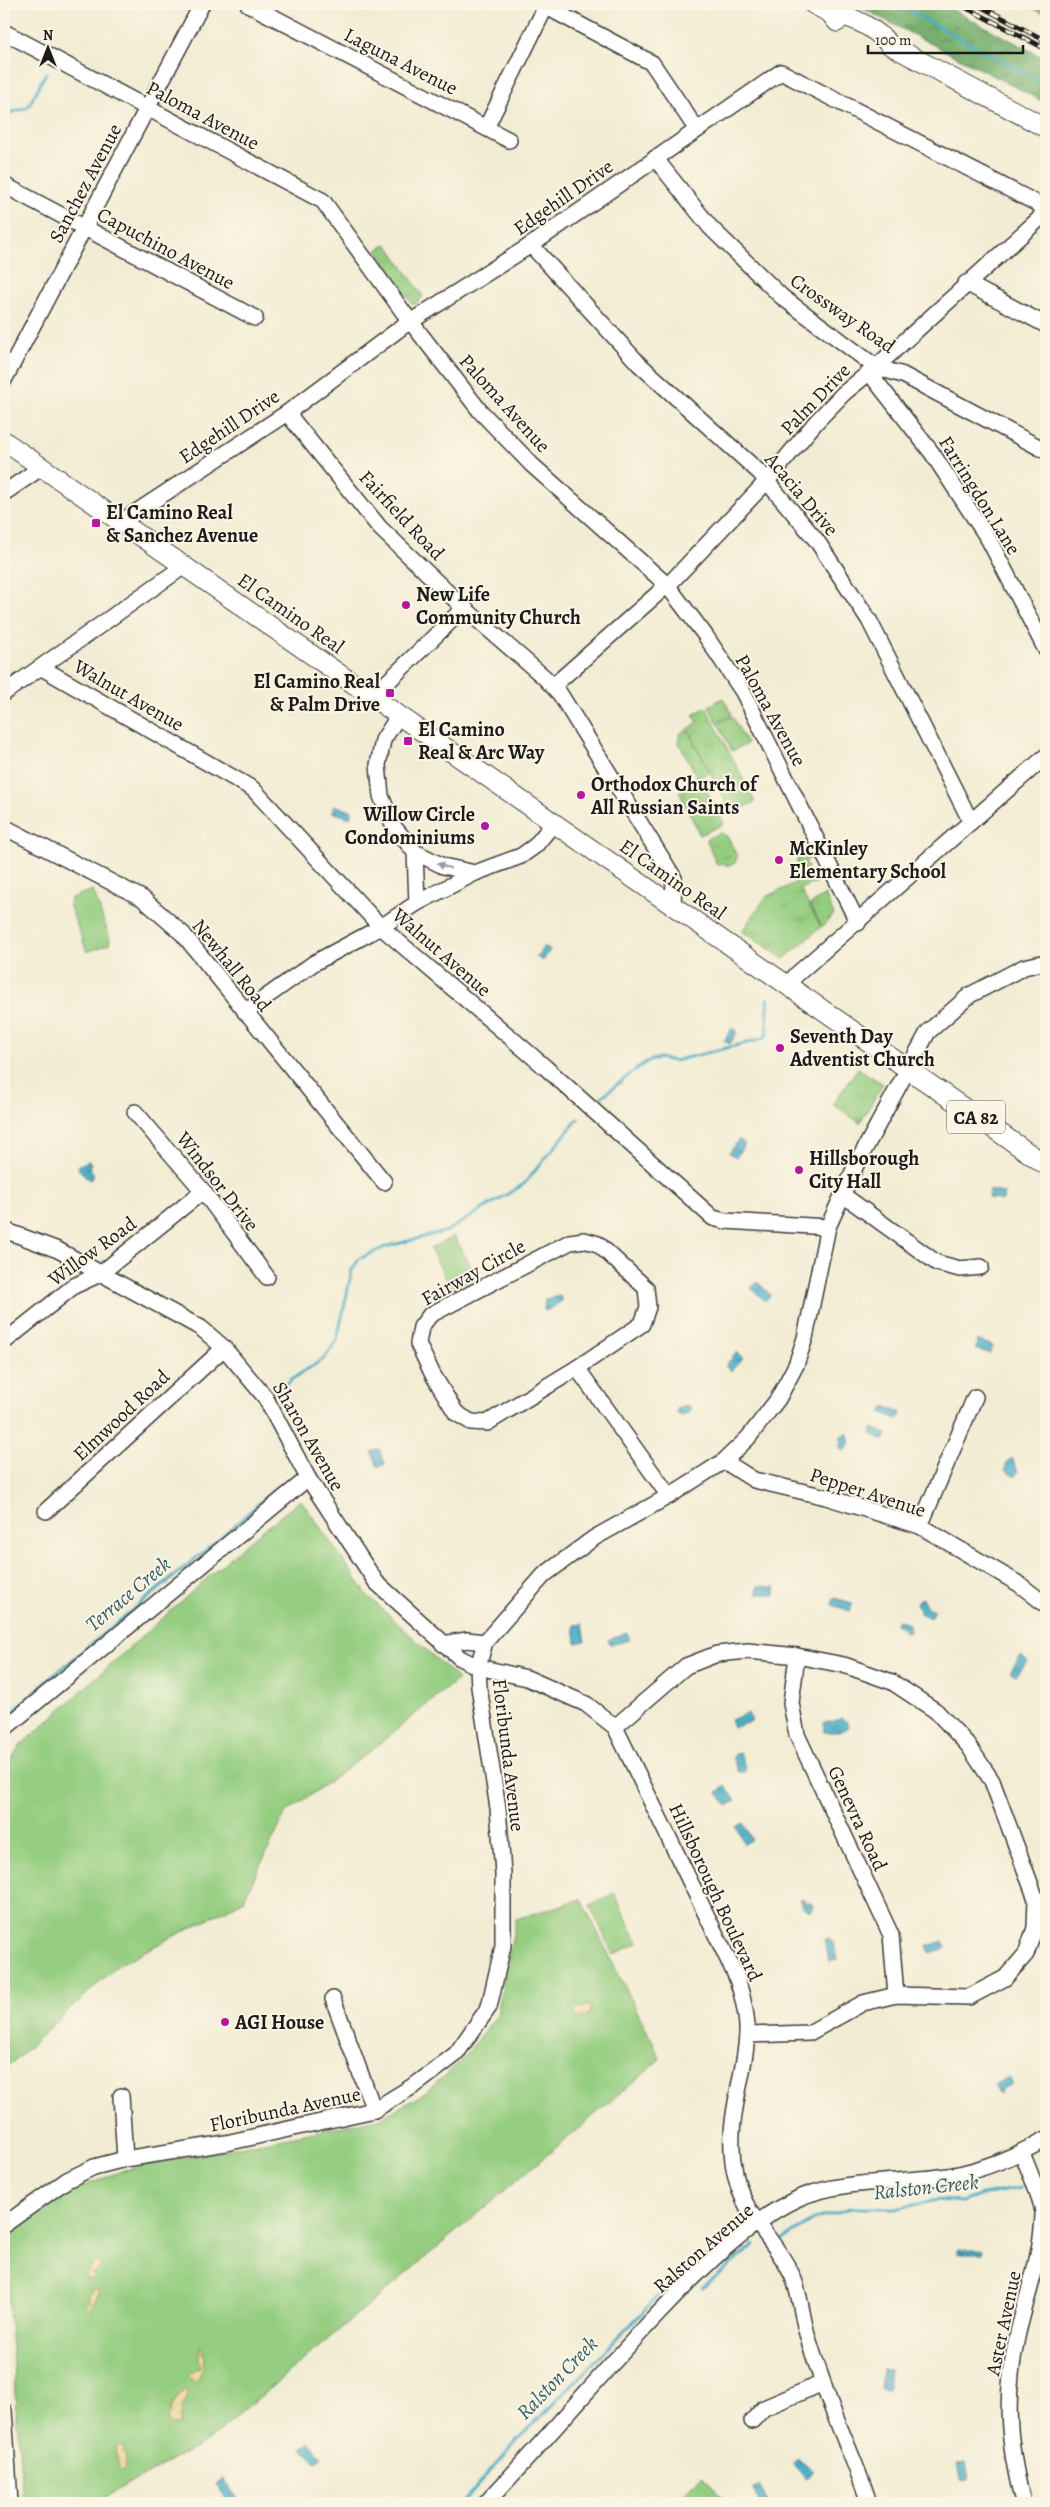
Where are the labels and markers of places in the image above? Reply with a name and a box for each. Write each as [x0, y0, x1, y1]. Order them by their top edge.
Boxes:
place label: El Camino Real & Sanchez Avenue [106, 499, 258, 549]
marker: El Camino Real & Sanchez Avenue [90, 517, 102, 529]
place label: New Life Community Church [416, 581, 581, 631]
marker: New Life Community Church [400, 599, 412, 611]
place label: El Camino Real & Palm Drive [253, 668, 381, 718]
marker: El Camino Real & Palm Drive [384, 687, 396, 699]
place label: El Camino Real & Arc Way [418, 716, 545, 766]
marker: El Camino Real & Arc Way [402, 735, 414, 747]
place label: Orthodox Church of All Russian Saints [590, 771, 760, 821]
marker: Orthodox Church of All Russian Saints [575, 789, 587, 801]
place label: Willow Circle Condominiums [345, 801, 475, 851]
marker: Willow Circle Condominiums [479, 820, 491, 832]
place label: McKinley Elementary School [789, 835, 947, 885]
marker: McKinley Elementary School [773, 854, 785, 866]
place label: Seventh Day Adventist Church [789, 1023, 935, 1073]
marker: Seventh Day Adventist Church [774, 1042, 786, 1054]
place label: Hillsborough City Hall [809, 1145, 919, 1195]
marker: Hillsborough City Hall [793, 1164, 805, 1176]
place label: AGI House [234, 2009, 324, 2036]
marker: AGI House [219, 2016, 231, 2028]

